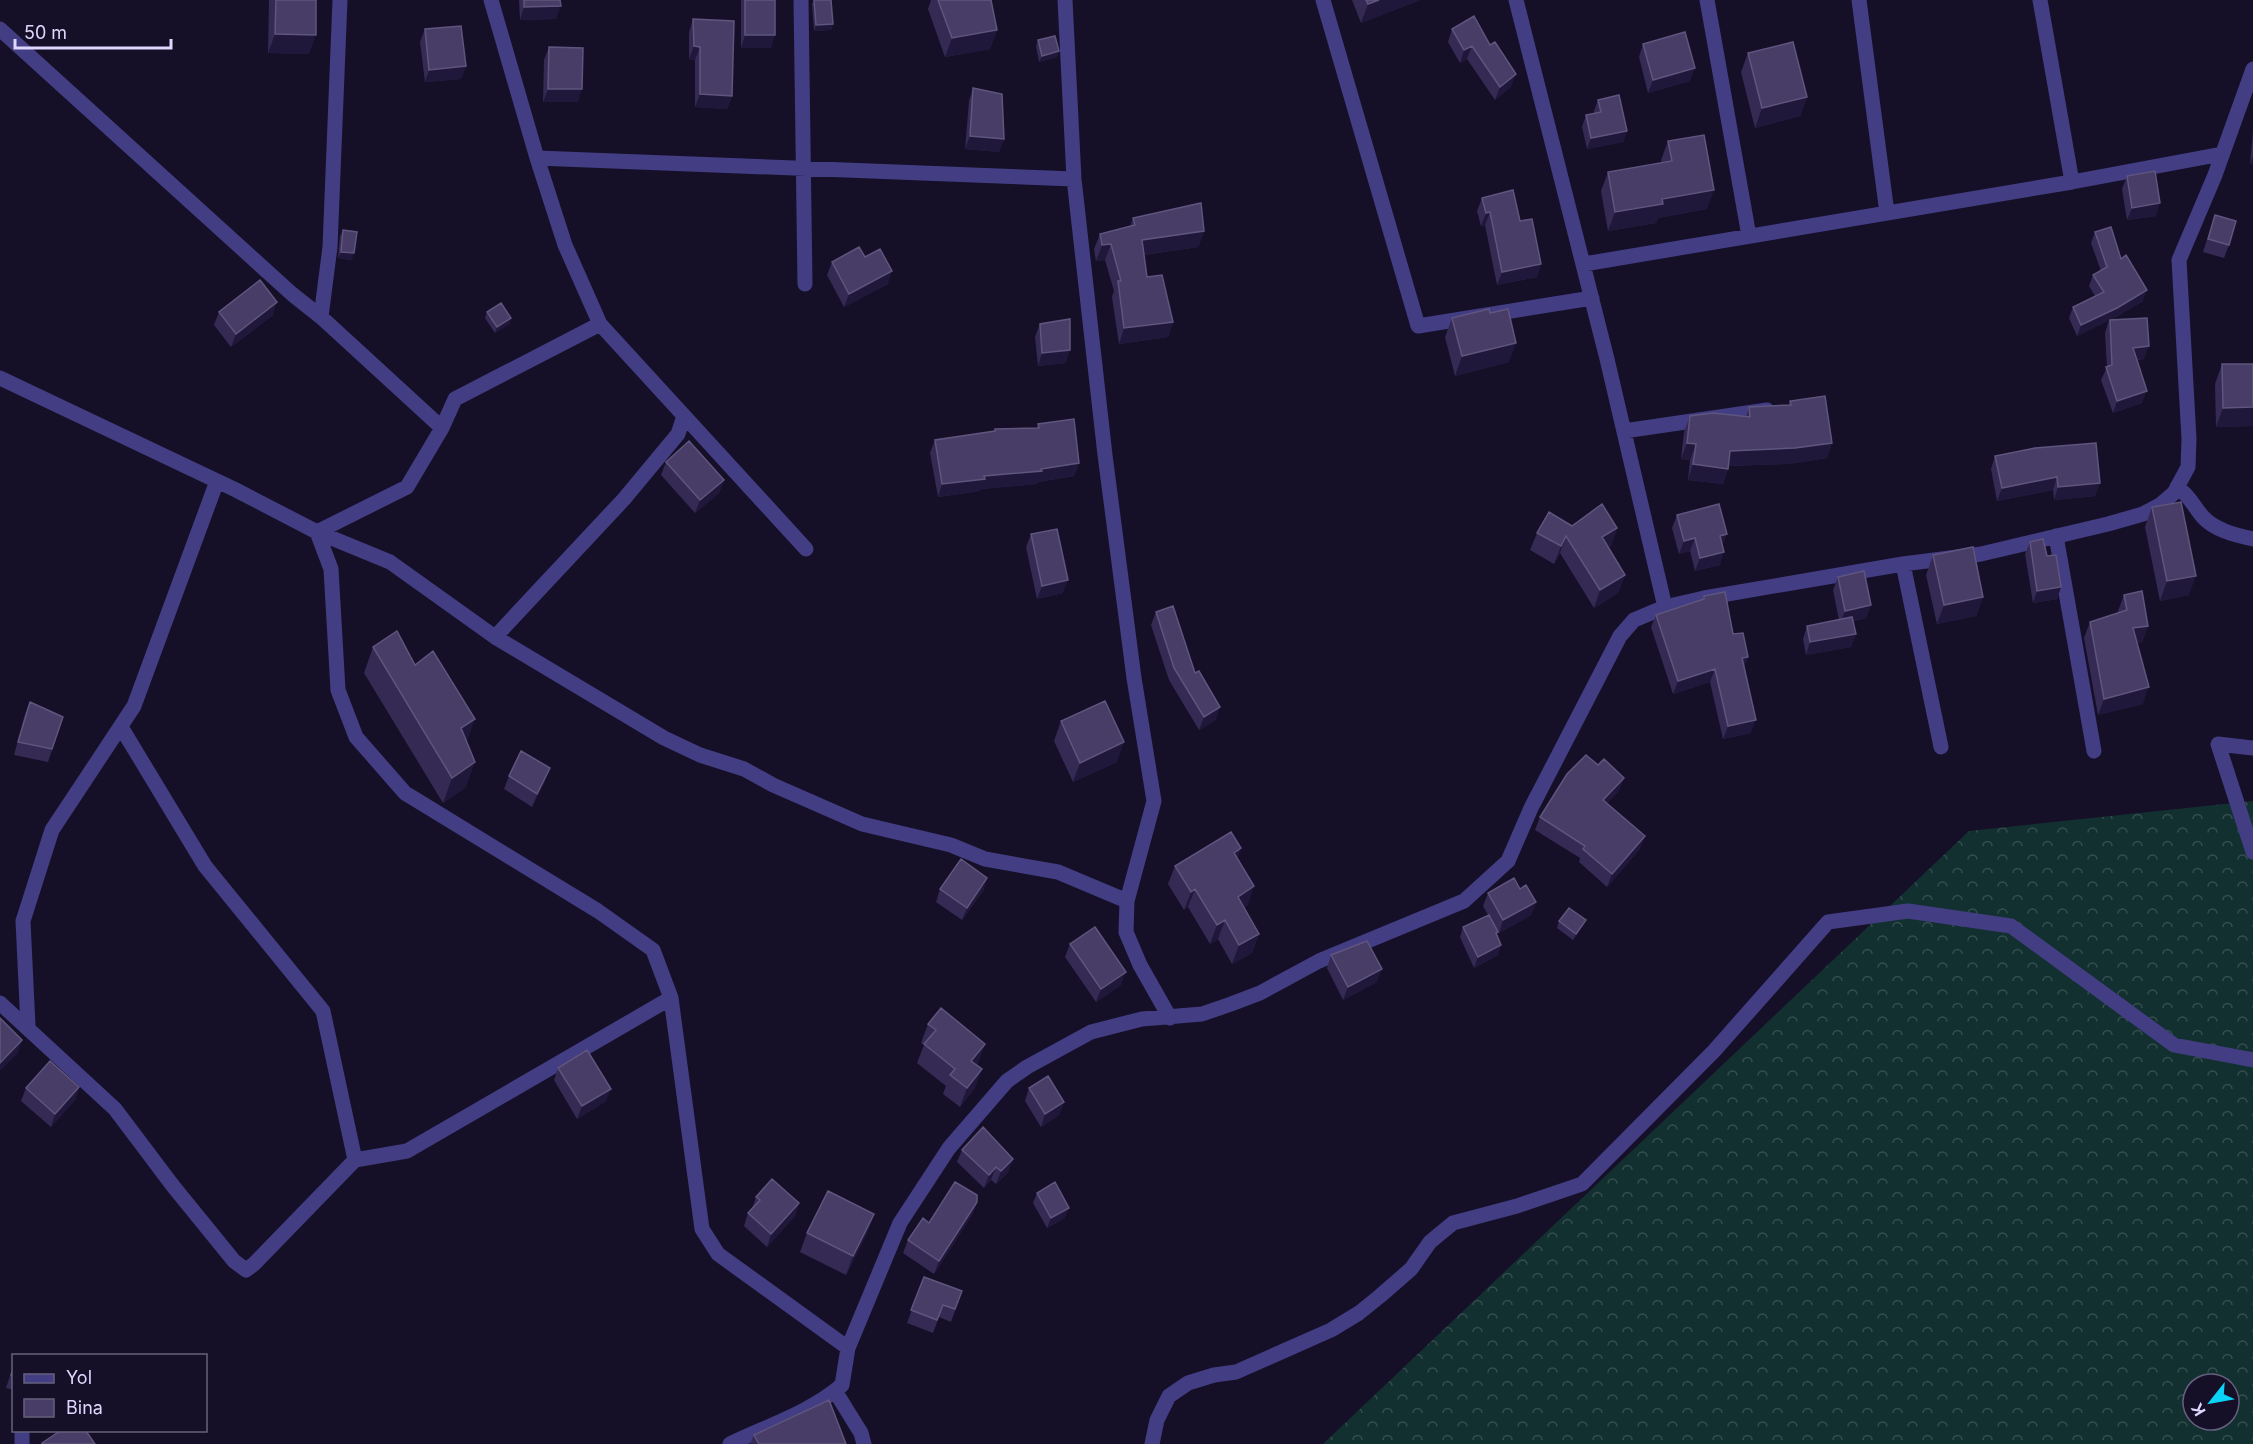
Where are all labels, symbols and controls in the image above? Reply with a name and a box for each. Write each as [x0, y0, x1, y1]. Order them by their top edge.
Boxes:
scale bar [15, 12, 171, 50]
text: 50 m [24, 22, 67, 43]
legend [12, 1354, 207, 1432]
text: Yol [66, 1367, 92, 1388]
north arrow [2181, 1372, 2241, 1432]
text: Bina [66, 1397, 103, 1418]
text: K [2186, 1399, 2210, 1420]

